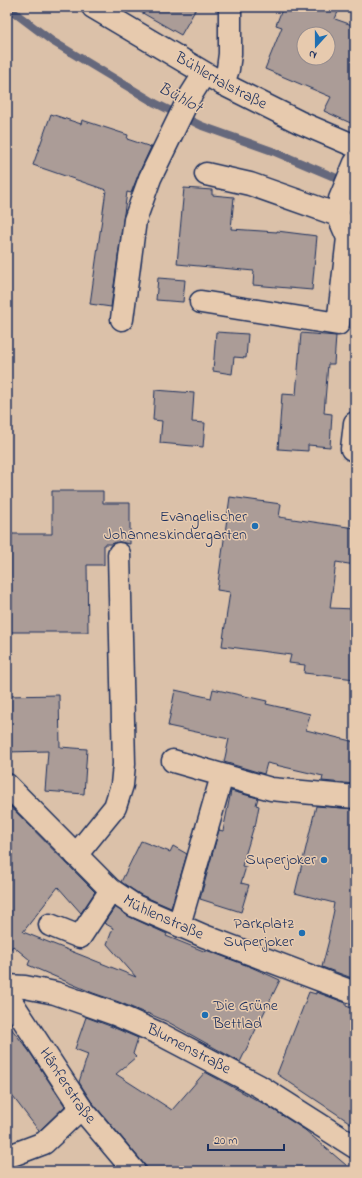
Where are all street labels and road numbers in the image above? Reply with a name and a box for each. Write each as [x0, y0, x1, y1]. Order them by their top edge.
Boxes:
street label: Bühlertalstraße [170, 46, 272, 116]
street label: Mühlenstraße [117, 889, 208, 947]
street label: Blumenstraße [142, 1017, 236, 1081]
street label: Hänferstraße [33, 1043, 102, 1130]

